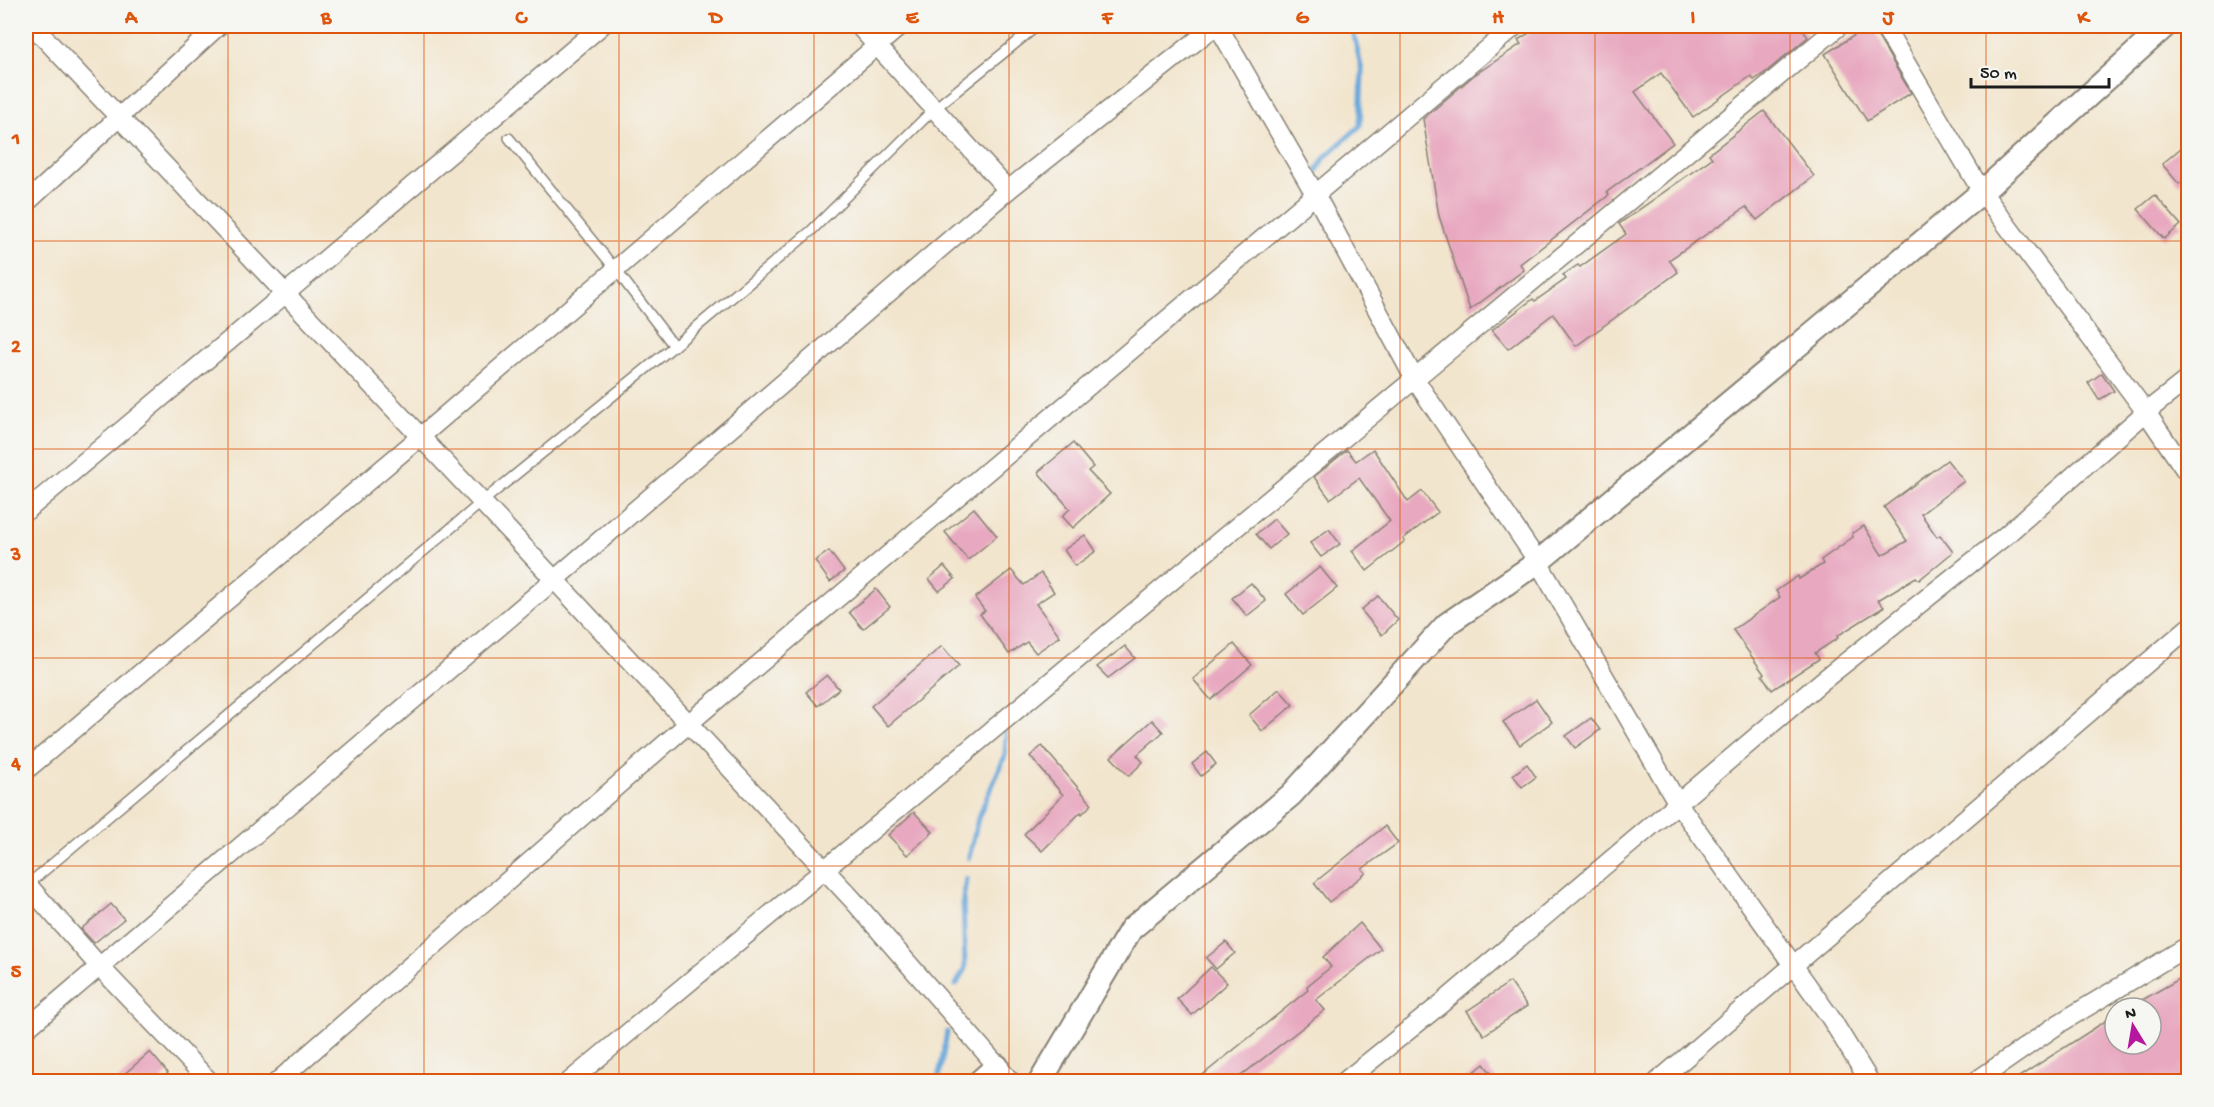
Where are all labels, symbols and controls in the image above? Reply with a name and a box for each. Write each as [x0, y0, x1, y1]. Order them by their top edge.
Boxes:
text: A [124, 8, 139, 31]
text: B [320, 8, 332, 31]
text: C [515, 8, 529, 31]
text: D [707, 8, 723, 31]
text: E [906, 8, 920, 31]
text: F [1101, 8, 1114, 31]
text: G [1296, 8, 1310, 31]
text: H [1492, 8, 1504, 31]
text: I [1691, 8, 1696, 31]
text: J [1882, 8, 1895, 31]
text: K [2076, 8, 2091, 31]
scale bar [1971, 51, 2109, 89]
text: 50 m [1980, 64, 2017, 85]
text: 1 [11, 129, 20, 152]
text: 2 [11, 337, 21, 360]
text: 3 [10, 545, 21, 568]
text: 4 [10, 754, 21, 777]
text: 5 [11, 962, 22, 985]
north arrow [2103, 996, 2163, 1056]
text: N [2124, 1004, 2138, 1025]

